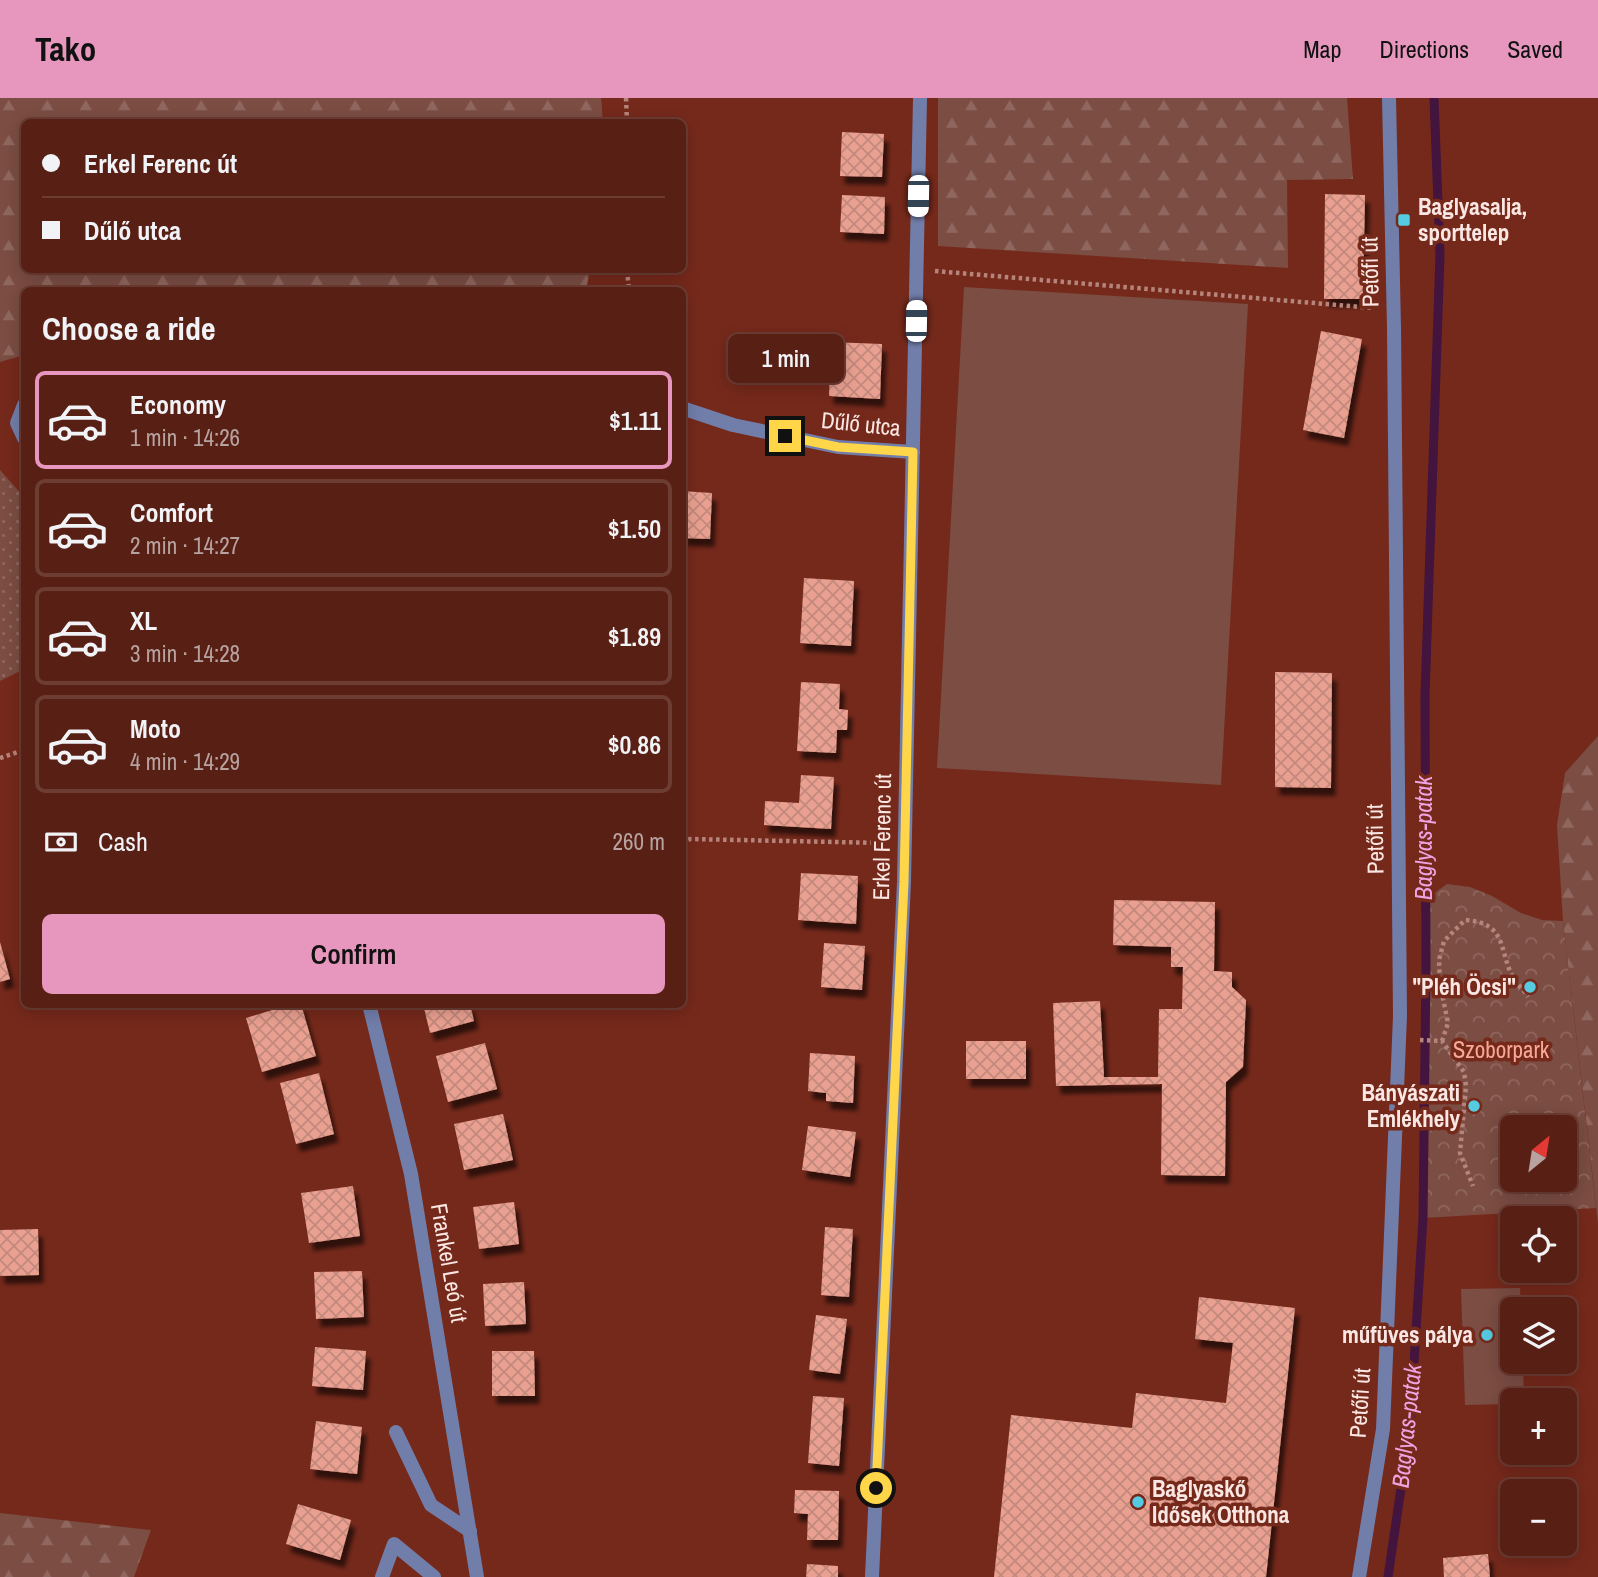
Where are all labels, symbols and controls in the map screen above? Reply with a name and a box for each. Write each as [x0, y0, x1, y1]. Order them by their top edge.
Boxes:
text: Tako [35, 27, 96, 71]
text: Map [1303, 33, 1341, 65]
text: Directions [1379, 33, 1469, 65]
text: Saved [1507, 33, 1563, 65]
text: Erkel Ferenc út [84, 146, 237, 181]
car [908, 175, 929, 217]
place label: Baglyasalja, sporttelep [1418, 191, 1527, 248]
marker: Baglyasalja, sporttelep [1396, 212, 1412, 228]
text: Dűlő utca [84, 213, 181, 248]
street label: Petőfi út [1353, 237, 1386, 307]
car [906, 300, 927, 342]
text: Choose a ride [42, 307, 216, 350]
callout: 1 min [727, 334, 843, 384]
text: 1 min [762, 343, 810, 374]
text: Economy [130, 387, 226, 422]
icon: car [46, 389, 109, 452]
text: $1.11 [609, 403, 661, 438]
street label: Dűlő utca [820, 404, 903, 443]
route end [769, 420, 801, 452]
text: 1 min · 14:26 [130, 422, 240, 453]
text: Comfort [130, 495, 213, 530]
icon: car [46, 497, 109, 560]
text: $1.50 [608, 511, 661, 546]
text: 2 min · 14:27 [130, 530, 240, 561]
text: XL [130, 603, 157, 638]
icon: car [46, 605, 109, 668]
text: $1.89 [608, 619, 661, 654]
text: 3 min · 14:28 [130, 638, 240, 669]
text: Moto [130, 711, 181, 746]
icon: car [46, 713, 109, 776]
text: $0.86 [608, 727, 661, 762]
text: 4 min · 14:29 [130, 746, 240, 777]
street label: Erkel Ferenc út [865, 773, 898, 901]
water label: Baglyas-patak [1407, 774, 1439, 900]
street label: Petőfi út [1358, 804, 1391, 874]
icon: cash [42, 823, 80, 861]
text: Cash [98, 824, 148, 859]
text: 260 m [613, 826, 665, 857]
button: Confirm [42, 914, 665, 994]
place label: "Pléh Öcsi" [1412, 971, 1516, 1002]
marker: "Pléh Öcsi" [1522, 979, 1538, 995]
park label: Szoborpark [1453, 1034, 1550, 1065]
place label: Bányászati Emlékhely [1361, 1077, 1461, 1134]
marker: Bányászati Emlékhely [1466, 1098, 1482, 1114]
north arrow [1500, 1115, 1577, 1192]
map controls [1500, 1115, 1577, 1556]
street label: Frankel Leó út [424, 1201, 475, 1325]
button: locate [1500, 1206, 1577, 1283]
button: layers [1500, 1297, 1577, 1374]
place label: műfüves pálya [1342, 1319, 1474, 1350]
marker: műfüves pálya [1479, 1327, 1495, 1343]
water label: Baglyas-patak [1384, 1361, 1429, 1490]
street label: Petőfi út [1342, 1367, 1377, 1439]
button: + [1500, 1388, 1577, 1465]
route start [860, 1472, 892, 1504]
place label: Baglyaskő Idősek Otthona [1152, 1473, 1290, 1530]
button: − [1500, 1479, 1577, 1556]
marker: Baglyaskő Idősek Otthona [1130, 1494, 1146, 1510]

